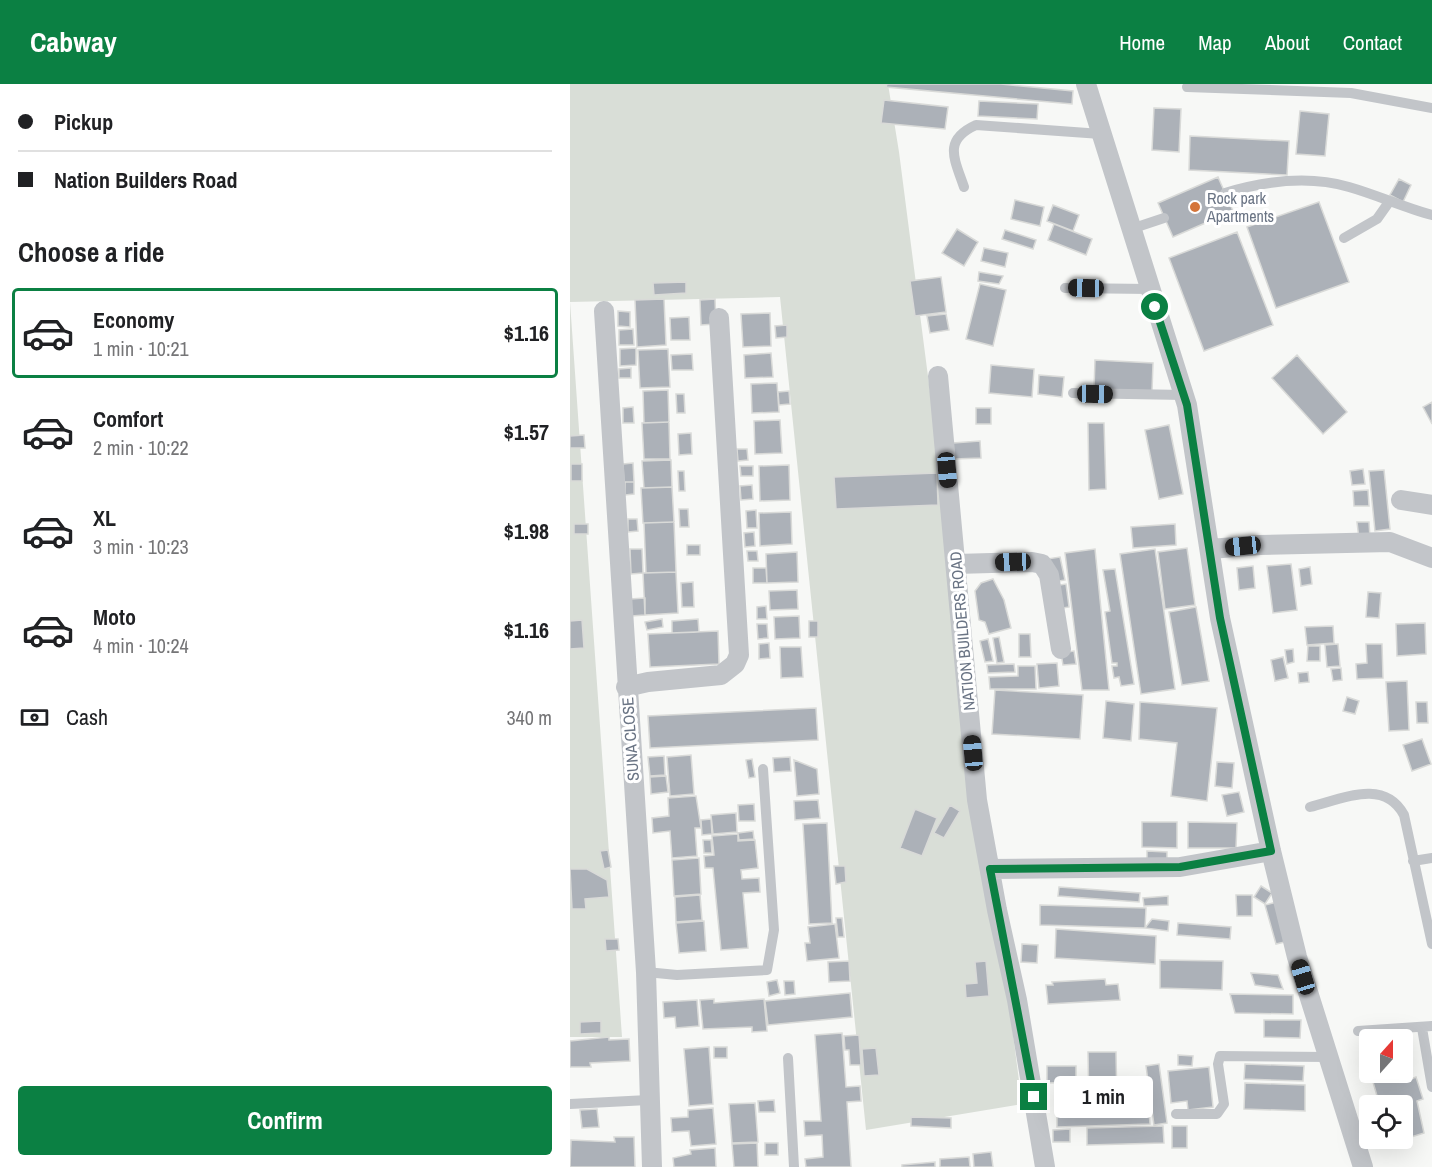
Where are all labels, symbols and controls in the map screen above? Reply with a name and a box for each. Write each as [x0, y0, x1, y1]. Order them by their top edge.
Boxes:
text: Cabway [30, 23, 117, 61]
text: Home [1119, 28, 1165, 57]
text: Map [1198, 28, 1232, 57]
text: About [1265, 28, 1310, 57]
text: Contact [1343, 28, 1402, 57]
text: Pickup [54, 107, 113, 137]
text: Nation Builders Road [54, 165, 237, 195]
place label: Rock park Apartments [1206, 187, 1274, 227]
marker: Rock park Apartments [1188, 200, 1202, 214]
text: Choose a ride [18, 234, 164, 270]
car [1068, 279, 1104, 297]
route start [1141, 293, 1168, 320]
text: Economy [93, 305, 174, 335]
icon: car [21, 306, 75, 360]
text: $1.16 [504, 318, 549, 348]
text: 1 min · 10:21 [93, 335, 189, 362]
car [1077, 385, 1113, 403]
text: Comfort [93, 404, 163, 434]
icon: car [21, 405, 75, 459]
text: $1.57 [504, 417, 549, 447]
text: 2 min · 10:22 [93, 434, 189, 461]
car [936, 451, 958, 489]
text: XL [93, 503, 116, 533]
icon: car [21, 504, 75, 558]
text: $1.98 [504, 516, 549, 546]
text: 3 min · 10:23 [93, 533, 189, 560]
car [1224, 535, 1262, 557]
street label: NATION BUILDERS ROAD [944, 551, 980, 711]
car [995, 552, 1031, 572]
text: Moto [93, 602, 136, 632]
icon: car [21, 603, 75, 657]
text: $1.16 [504, 615, 549, 645]
text: 4 min · 10:24 [93, 632, 189, 659]
street label: SUNA CLOSE [616, 696, 644, 782]
icon: cash [18, 701, 51, 734]
text: Cash [66, 702, 108, 732]
text: 340 m [506, 704, 552, 731]
car [962, 734, 984, 772]
car [1289, 957, 1317, 997]
north arrow [1359, 1029, 1413, 1083]
map controls [1359, 1029, 1413, 1149]
callout: 1 min [1055, 1076, 1154, 1118]
route end [1020, 1083, 1047, 1110]
text: 1 min [1082, 1083, 1125, 1110]
button: Confirm [18, 1086, 552, 1155]
button: locate [1359, 1095, 1413, 1149]

